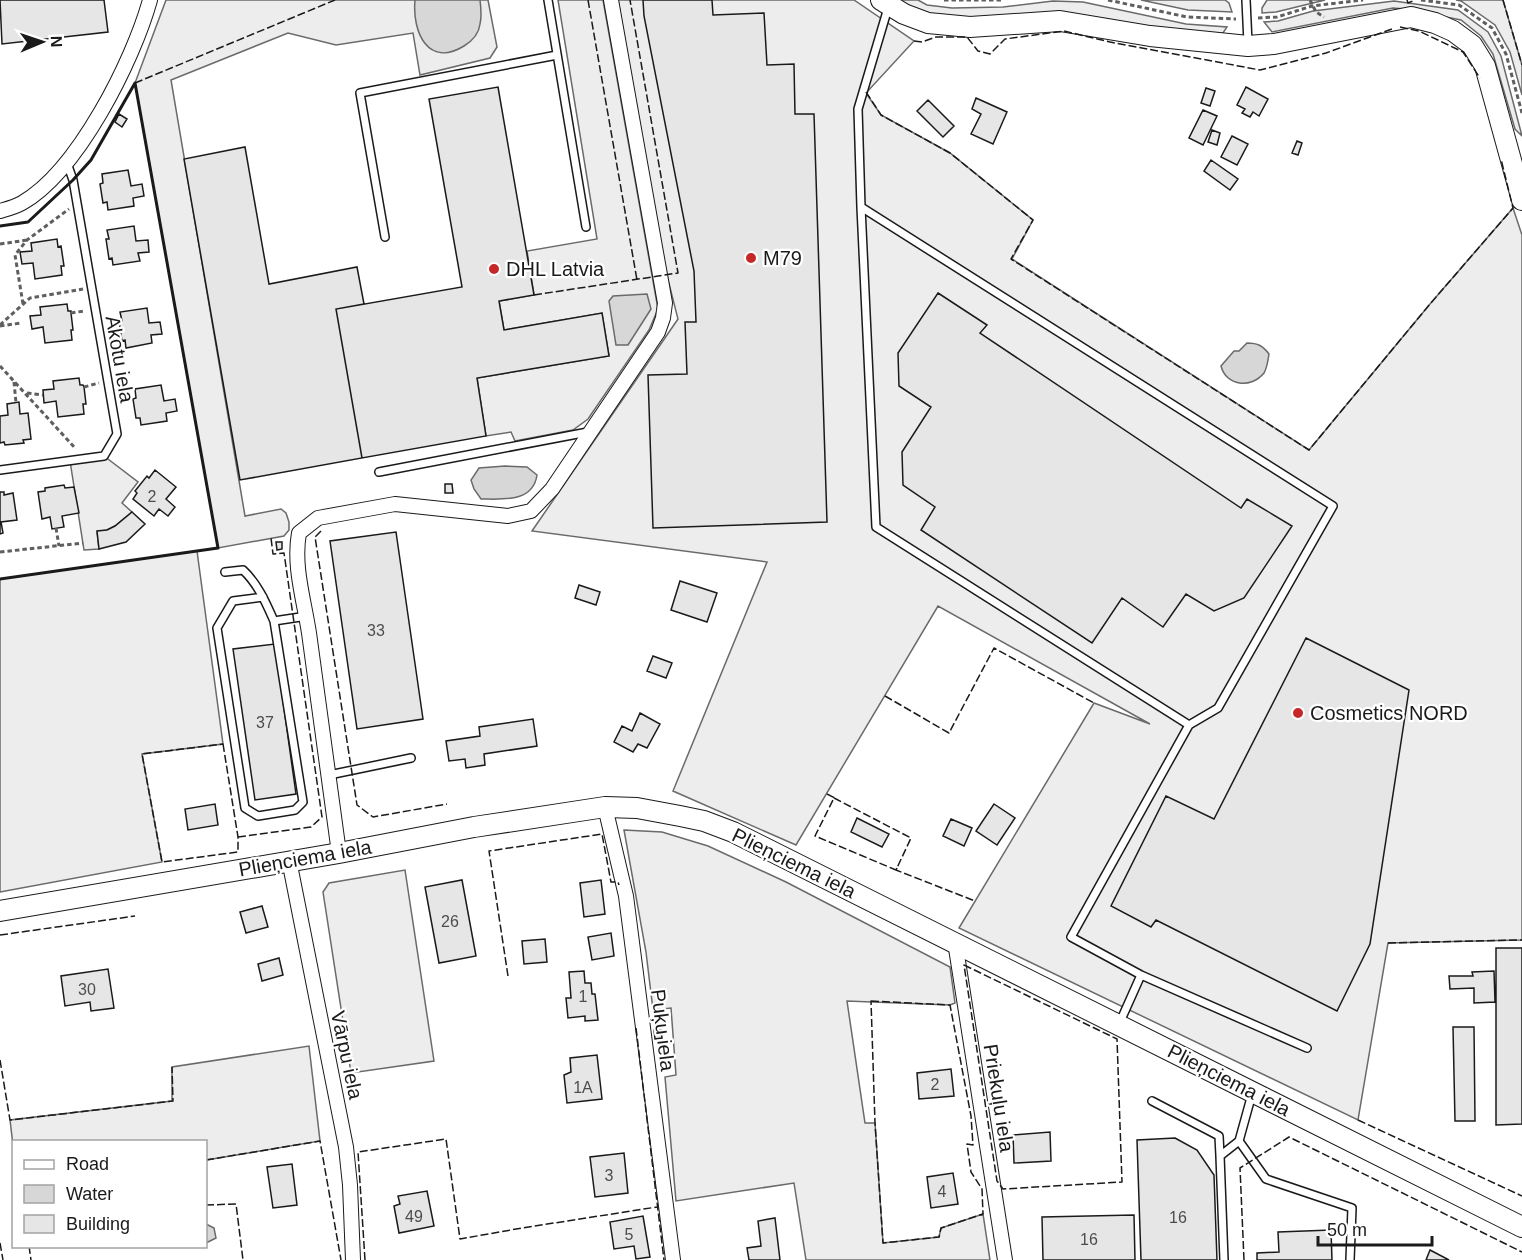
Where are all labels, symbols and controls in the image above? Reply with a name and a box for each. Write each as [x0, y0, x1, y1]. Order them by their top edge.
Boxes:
north arrow [12, 12, 72, 72]
text: N [48, 35, 65, 48]
place label: M79 [763, 247, 802, 269]
marker: M79 [744, 251, 758, 265]
place label: DHL Latvia [506, 258, 605, 280]
marker: DHL Latvia [487, 262, 501, 276]
street label: Akotu iela [102, 314, 139, 405]
house number: 2 [148, 488, 157, 505]
house number: 33 [367, 622, 385, 639]
place label: Cosmetics NORD [1310, 702, 1468, 724]
marker: Cosmetics NORD [1291, 706, 1305, 720]
house number: 37 [256, 714, 274, 731]
street label: Plieņciema iela [729, 824, 860, 903]
street label: Plieņciema iela [237, 835, 374, 881]
house number: 26 [441, 913, 459, 930]
house number: 30 [78, 981, 96, 998]
house number: 1 [579, 988, 588, 1005]
street label: Puķu iela [647, 988, 679, 1073]
street label: Vārpu iela [327, 1009, 367, 1102]
street label: Plieņciema iela [1164, 1040, 1295, 1121]
street label: Priekuļu iela [980, 1042, 1019, 1154]
house number: 2 [931, 1076, 940, 1093]
house number: 1A [573, 1079, 593, 1096]
legend [12, 1140, 207, 1248]
text: Road [66, 1154, 109, 1174]
house number: 3 [605, 1167, 614, 1184]
house number: 4 [938, 1183, 947, 1200]
text: Water [66, 1184, 113, 1204]
house number: 49 [405, 1208, 423, 1225]
house number: 16 [1169, 1209, 1187, 1226]
scale bar [1318, 1209, 1432, 1247]
text: Building [66, 1214, 130, 1234]
text: 50 m [1327, 1220, 1367, 1240]
house number: 5 [625, 1226, 634, 1243]
house number: 16 [1080, 1231, 1098, 1248]

